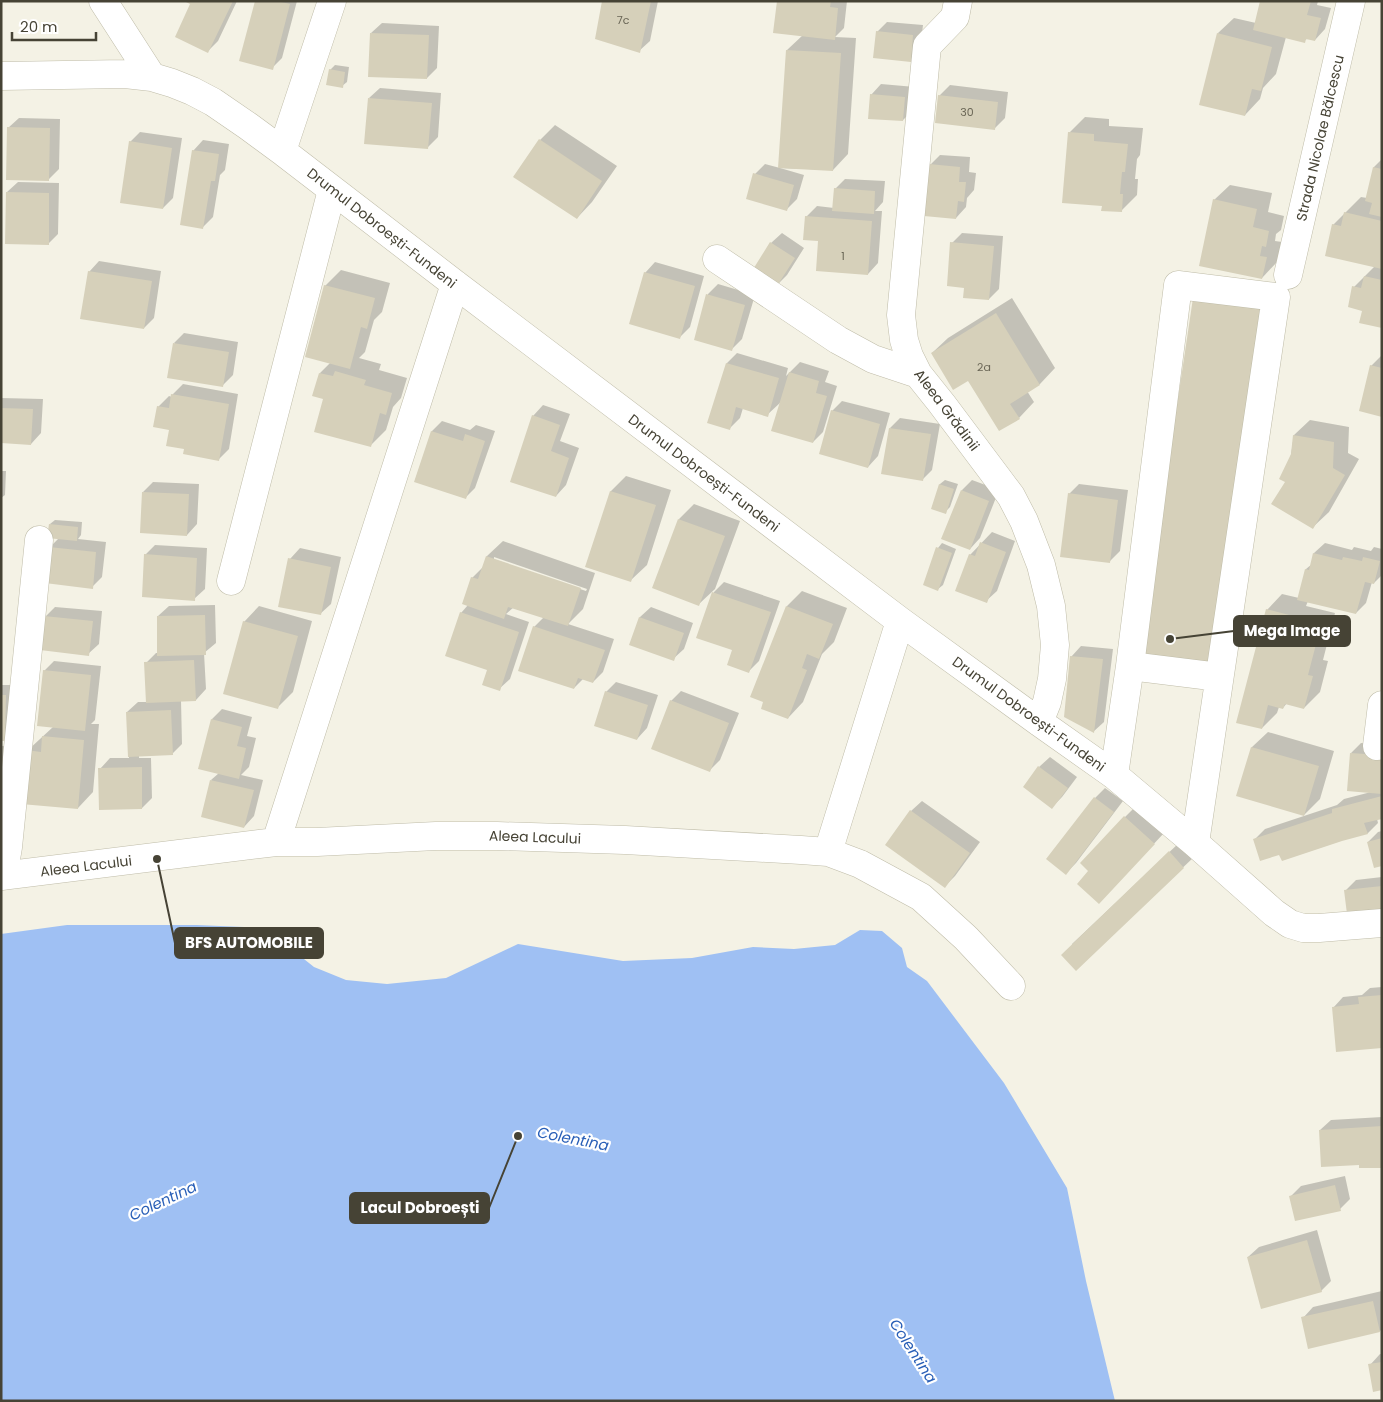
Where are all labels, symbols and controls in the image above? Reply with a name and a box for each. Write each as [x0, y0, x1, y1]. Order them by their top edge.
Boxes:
scale bar [12, 10, 96, 42]
house number: 7c [617, 12, 630, 28]
text: 20 m [20, 16, 58, 37]
street label: Strada Nicolae Bălcescu [1291, 53, 1349, 223]
house number: 30 [960, 104, 974, 120]
street label: Drumul Dobroești-Fundeni [303, 163, 461, 293]
house number: 1 [841, 248, 845, 264]
house number: 2a [977, 359, 991, 375]
street label: Aleea Grădinii [910, 365, 984, 455]
street label: Drumul Dobroești-Fundeni [624, 409, 784, 537]
callout: Mega Image [1234, 616, 1350, 646]
text: Mega Image [1244, 620, 1340, 641]
street label: Drumul Dobroești-Fundeni [948, 652, 1110, 776]
street label: Aleea Lacului [489, 825, 581, 849]
street label: Aleea Lacului [39, 850, 133, 882]
callout: BFS AUTOMOBILE [175, 928, 323, 958]
text: BFS AUTOMOBILE [185, 932, 313, 953]
water label: Colentina [535, 1121, 611, 1156]
water label: Colentina [125, 1176, 200, 1225]
callout: Lacul Dobroești [350, 1193, 489, 1223]
text: Lacul Dobroești [361, 1197, 479, 1219]
water label: Colentina [885, 1315, 942, 1387]

